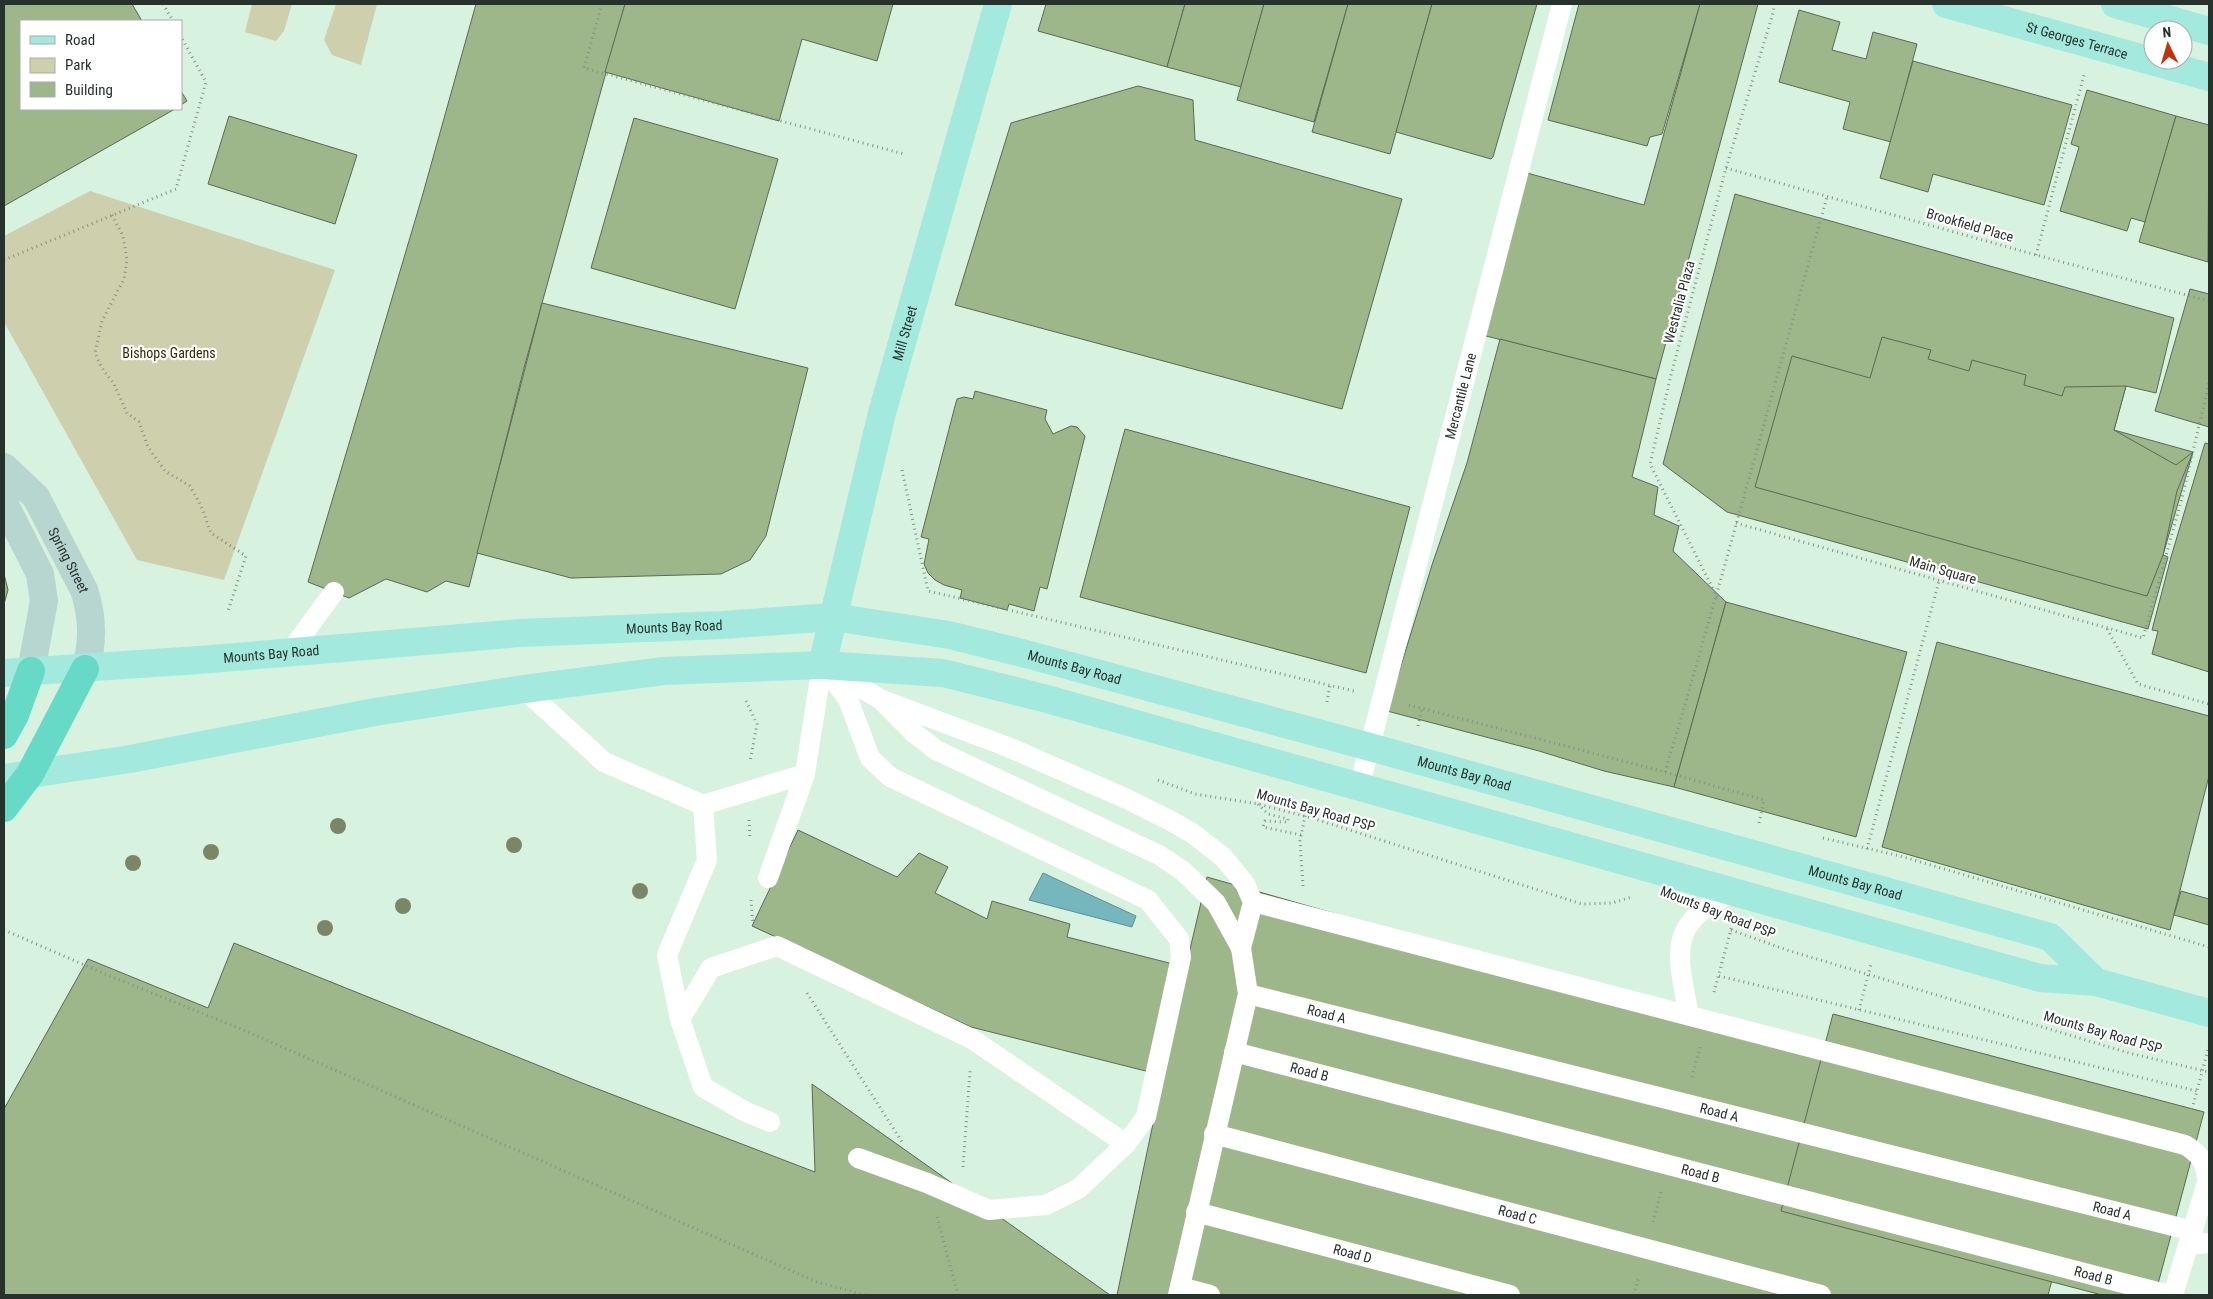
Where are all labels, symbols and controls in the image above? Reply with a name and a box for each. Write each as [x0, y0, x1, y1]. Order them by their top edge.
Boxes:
street label: St Georges Terrace [2024, 19, 2130, 62]
legend [20, 20, 182, 110]
north arrow [2143, 20, 2193, 70]
text: N [2162, 24, 2172, 40]
text: Road [65, 31, 95, 49]
text: Park [65, 56, 92, 74]
text: Building [65, 81, 113, 99]
street label: Brookfield Place [1925, 205, 2016, 245]
street label: Westralia Plaza [1660, 259, 1698, 345]
street label: Mill Street [889, 304, 920, 362]
park label: Bishops Gardens [122, 345, 216, 361]
street label: Mercantile Lane [1442, 351, 1479, 441]
street label: Spring Street [45, 525, 92, 595]
street label: Main Square [1908, 553, 1979, 587]
street label: Mounts Bay Road [626, 617, 723, 637]
street label: Mounts Bay Road [223, 642, 320, 666]
street label: Mounts Bay Road [1026, 647, 1123, 687]
street label: Mounts Bay Road [1416, 753, 1513, 794]
street label: Mounts Bay Road PSP [1255, 785, 1377, 835]
street label: Mounts Bay Road [1807, 862, 1904, 903]
street label: Mounts Bay Road PSP [1658, 883, 1778, 941]
street label: Road A [1305, 1001, 1348, 1026]
street label: Mounts Bay Road PSP [2042, 1007, 2164, 1057]
street label: Road B [1289, 1059, 1330, 1084]
street label: Road A [1698, 1100, 1740, 1125]
street label: Road B [1680, 1161, 1721, 1186]
street label: Road A [2091, 1198, 2133, 1223]
street label: Road C [1496, 1202, 1539, 1227]
street label: Road D [1332, 1241, 1374, 1266]
street label: Road B [2073, 1263, 2114, 1288]

